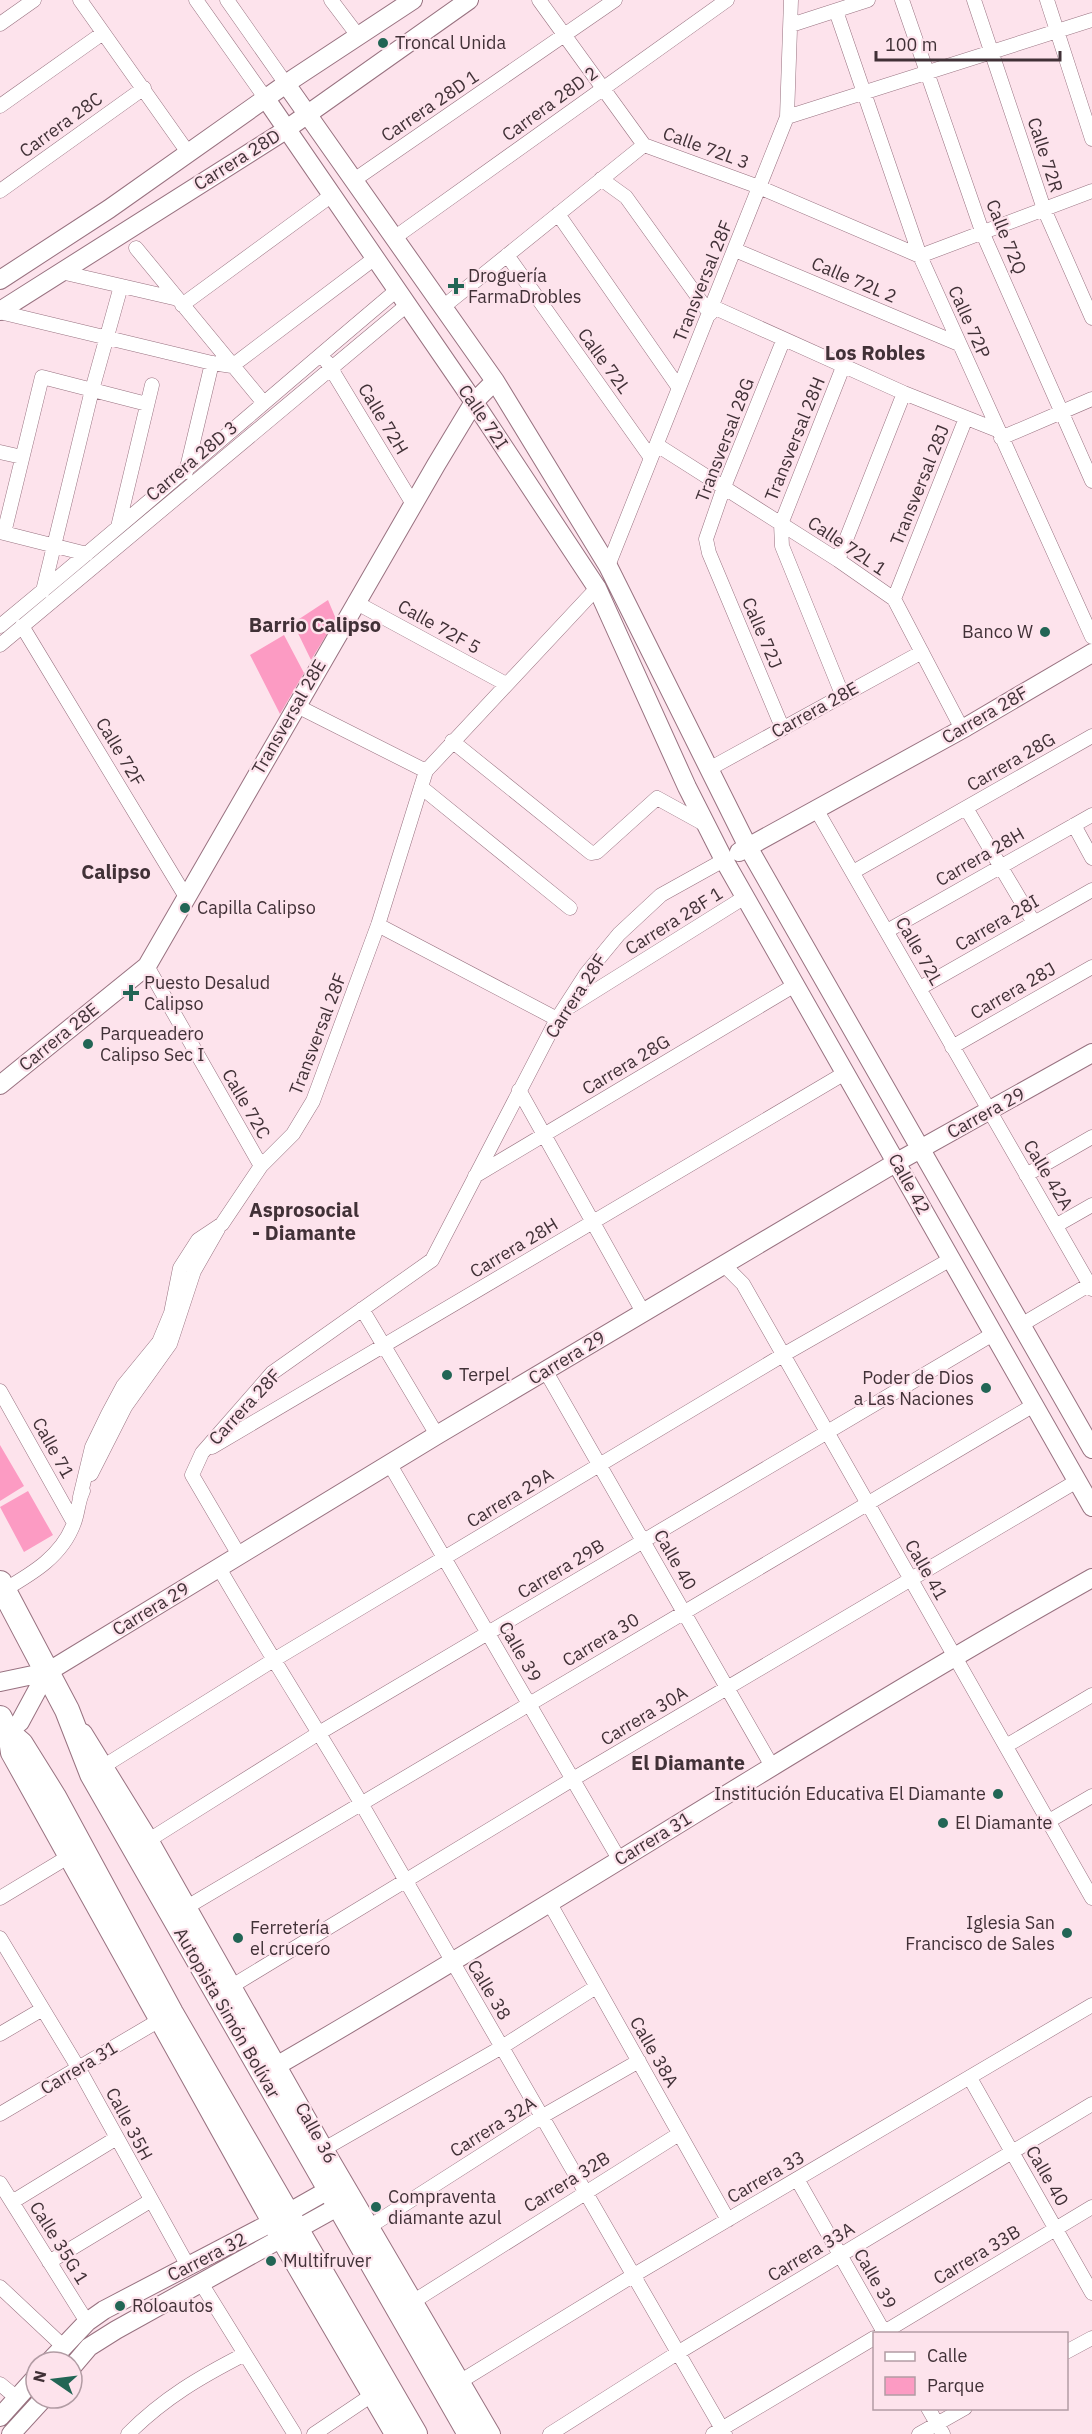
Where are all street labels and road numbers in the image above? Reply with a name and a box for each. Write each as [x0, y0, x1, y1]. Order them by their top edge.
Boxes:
street label: Carrera 28D 2 [497, 61, 602, 146]
street label: Carrera 28D 1 [376, 64, 483, 147]
street label: Carrera 28C [15, 87, 107, 162]
street label: Calle 72R [1023, 114, 1068, 195]
street label: Calle 72L 3 [660, 121, 753, 174]
street label: Carrera 28D [189, 124, 284, 195]
street label: Calle 72Q [981, 196, 1032, 278]
street label: Transversal 28F [668, 217, 737, 345]
street label: Calle 72L 2 [808, 251, 900, 308]
street label: Calle 72P [943, 282, 996, 362]
street label: Calle 72L [573, 324, 636, 398]
street label: Transversal 28G [690, 374, 759, 505]
street label: Transversal 28H [759, 374, 830, 504]
street label: Calle 72H [353, 379, 414, 459]
street label: Calle 72I [453, 380, 513, 454]
street label: Carrera 28D 3 [141, 416, 242, 506]
street label: Transversal 28J [885, 421, 954, 548]
street label: Calle 72L 1 [803, 511, 891, 580]
street label: Calle 72F 5 [394, 594, 485, 659]
street label: Calle 72J [737, 594, 788, 672]
street label: Transversal 28E [246, 655, 331, 778]
street label: Carrera 28E [767, 676, 862, 743]
street label: Carrera 28F [937, 681, 1032, 748]
street label: Calle 72F [91, 713, 150, 790]
street label: Carrera 28G [962, 727, 1059, 796]
street label: Carrera 28H [931, 822, 1028, 891]
street label: Carrera 28F 1 [621, 881, 727, 960]
street label: Carrera 28I [951, 889, 1043, 956]
street label: Calle 72L [891, 912, 948, 989]
street label: Carrera 28F [540, 949, 611, 1042]
street label: Carrera 28J [966, 957, 1060, 1024]
street label: Transversal 28F [284, 970, 351, 1098]
street label: Carrera 28E [14, 997, 103, 1076]
street label: Carrera 28G [578, 1029, 674, 1100]
street label: Calle 72C [217, 1064, 276, 1143]
street label: Carrera 29 [943, 1082, 1029, 1143]
street label: Calle 42A [1019, 1135, 1079, 1214]
street label: Calle 42 [883, 1149, 936, 1218]
street label: Carrera 28H [466, 1212, 562, 1283]
street label: Carrera 29 [524, 1326, 609, 1390]
street label: Carrera 28F [204, 1364, 286, 1450]
street label: Calle 71 [27, 1413, 80, 1482]
street label: Carrera 29A [462, 1462, 558, 1532]
street label: Calle 40 [649, 1525, 702, 1594]
street label: Carrera 29B [513, 1534, 608, 1604]
street label: Calle 41 [900, 1535, 953, 1604]
street label: Carrera 29 [108, 1577, 193, 1641]
street label: Carrera 30 [558, 1608, 643, 1672]
street label: Calle 39 [494, 1617, 547, 1686]
street label: Carrera 30A [596, 1680, 692, 1750]
street label: Carrera 31 [610, 1807, 695, 1871]
street label: Autopista Simón Bolívar [169, 1923, 286, 2103]
street label: Calle 38 [463, 1955, 516, 2024]
street label: Calle 38A [625, 2012, 684, 2092]
street label: Carrera 31 [36, 2036, 121, 2100]
street label: Calle 35H [101, 2084, 158, 2164]
street label: Carrera 32A [445, 2091, 540, 2162]
street label: Calle 36 [290, 2098, 343, 2167]
street label: Calle 40 [1021, 2141, 1074, 2210]
street label: Carrera 33 [723, 2145, 809, 2208]
street label: Carrera 32B [519, 2146, 614, 2217]
street label: Calle 35G 1 [25, 2197, 94, 2289]
street label: Carrera 33A [763, 2216, 859, 2286]
street label: Carrera 33B [929, 2220, 1024, 2290]
street label: Carrera 32 [163, 2227, 250, 2286]
street label: Calle 39 [849, 2244, 902, 2313]

